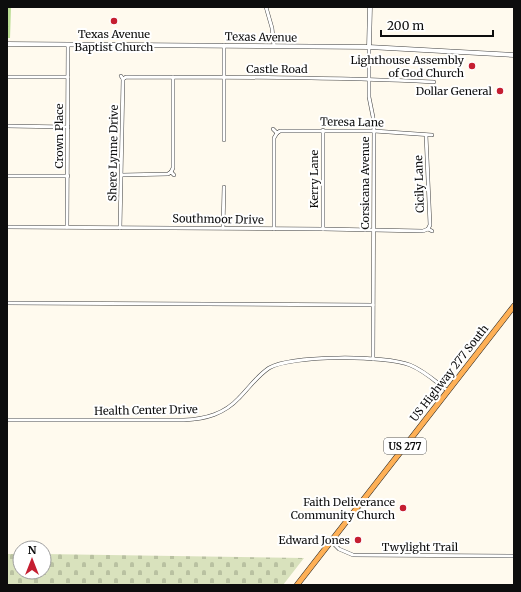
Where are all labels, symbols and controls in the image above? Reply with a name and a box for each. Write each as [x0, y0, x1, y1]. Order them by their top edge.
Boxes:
scale bar [381, 12, 493, 38]
marker: Texas Avenue Baptist Church [109, 16, 119, 26]
text: 200 m [387, 18, 424, 33]
place label: Texas Avenue Baptist Church [75, 27, 154, 54]
street label: Texas Avenue [225, 29, 297, 45]
place label: Lighthouse Assembly of God Church [350, 53, 465, 80]
marker: Lighthouse Assembly of God Church [467, 61, 477, 71]
street label: Castle Road [246, 62, 308, 76]
place label: Dollar General [416, 84, 493, 98]
marker: Dollar General [495, 86, 505, 96]
street label: Crown Place [52, 103, 66, 168]
street label: Shere Lynne Drive [105, 104, 121, 201]
street label: Teresa Lane [320, 114, 384, 130]
street label: Corsicana Avenue [358, 136, 372, 229]
street label: Kerry Lane [307, 149, 321, 208]
street label: Cicily Lane [411, 155, 427, 213]
street label: Southmoor Drive [172, 211, 264, 227]
street label: US Highway 277 South [407, 321, 492, 424]
street label: Health Center Drive [94, 402, 198, 418]
road number: US 277 [384, 438, 426, 454]
place label: Faith Deliverance Community Church [291, 495, 396, 522]
marker: Faith Deliverance Community Church [398, 503, 408, 513]
place label: Edward Jones [279, 533, 350, 547]
marker: Edward Jones [353, 535, 363, 545]
north arrow [12, 540, 52, 580]
street label: Twylight Trail [382, 540, 459, 554]
text: N [28, 543, 37, 557]

